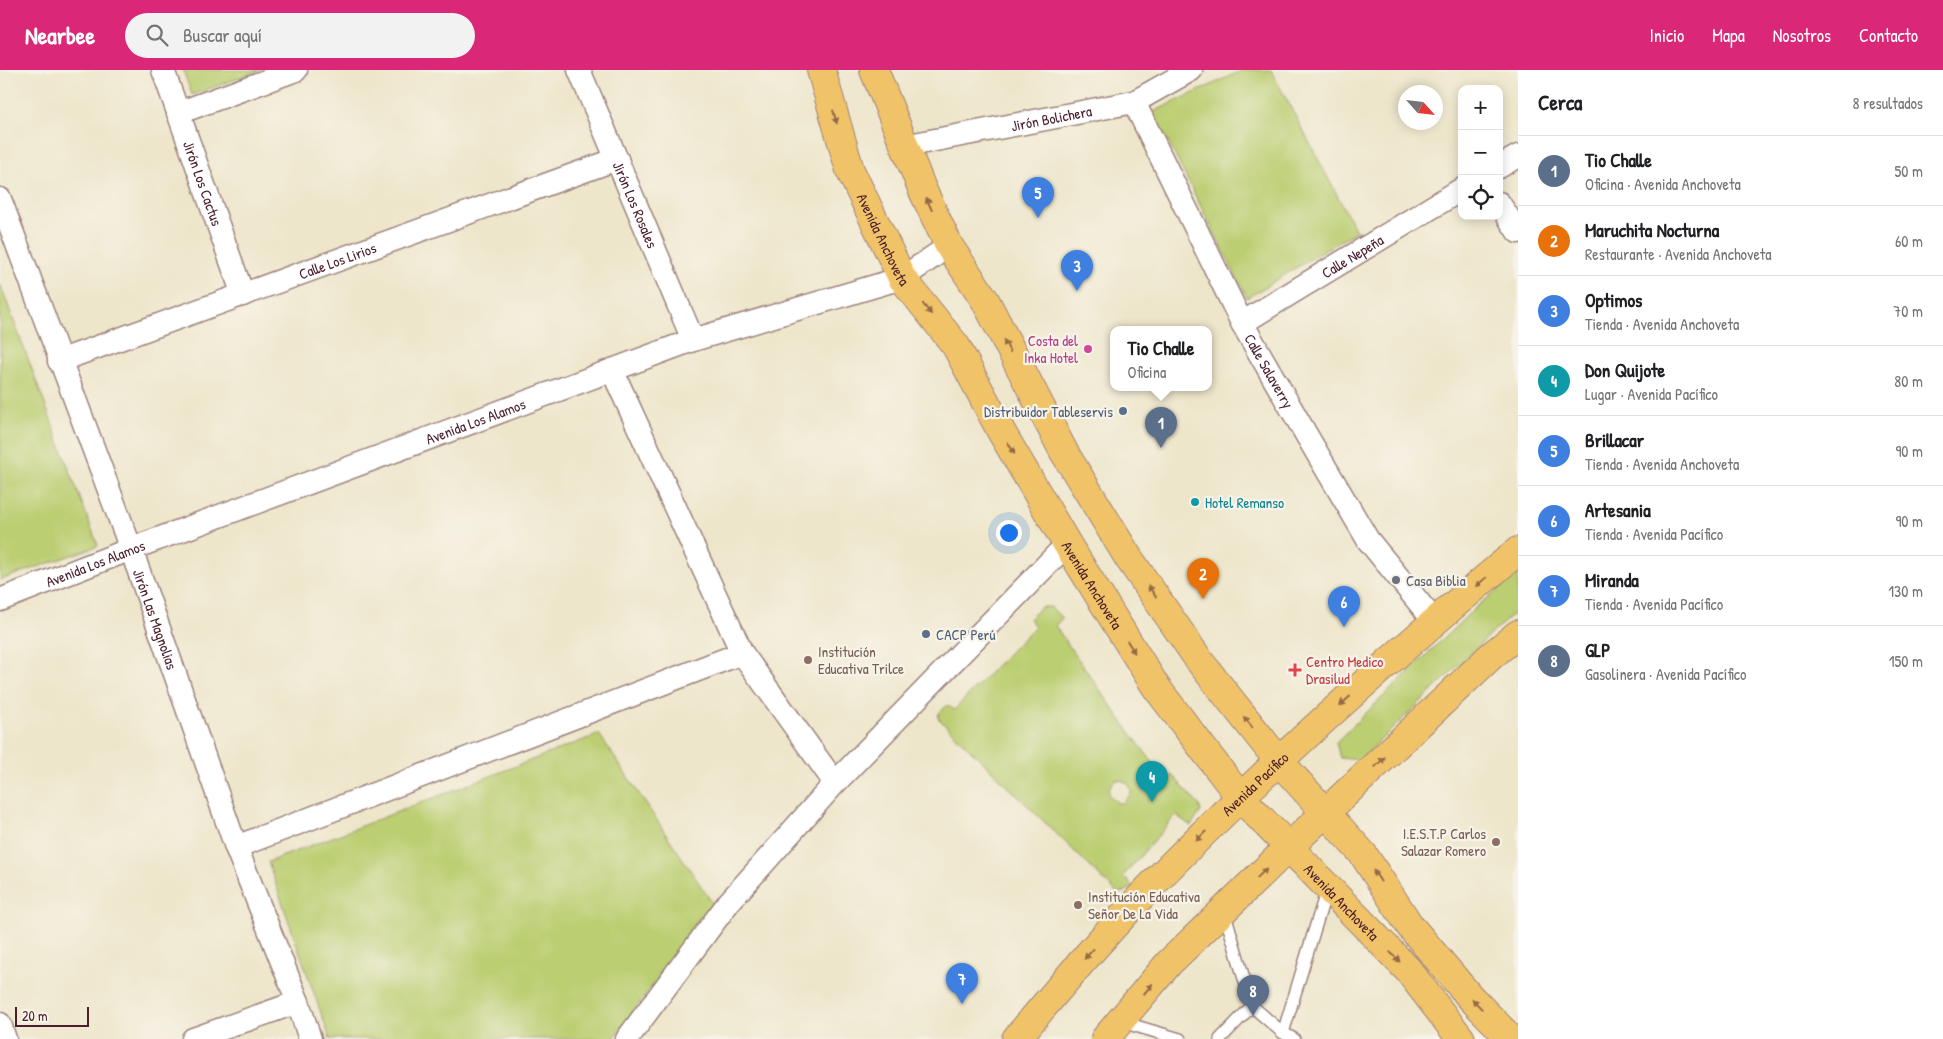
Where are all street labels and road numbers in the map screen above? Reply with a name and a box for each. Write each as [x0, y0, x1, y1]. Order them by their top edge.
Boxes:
street label: Jirón Bolichera [1009, 100, 1094, 136]
street label: Jirón Los Cactus [178, 138, 228, 229]
street label: Jirón Los Rosales [608, 158, 663, 251]
street label: Avenida Anchoveta [852, 190, 915, 290]
street label: Calle Nepeña [1317, 229, 1387, 283]
street label: Calle Los Lirios [296, 237, 379, 284]
street label: Calle Salaverry [1240, 330, 1299, 412]
street label: Avenida Los Alamos [423, 393, 528, 449]
street label: Avenida Los Alamos [42, 534, 148, 592]
street label: Avenida Anchoveta [1057, 537, 1128, 633]
street label: Jirón Las Magnolias [128, 566, 183, 672]
street label: Avenida Pacífico [1217, 747, 1293, 820]
street label: Avenida Anchoveta [1300, 859, 1384, 945]

